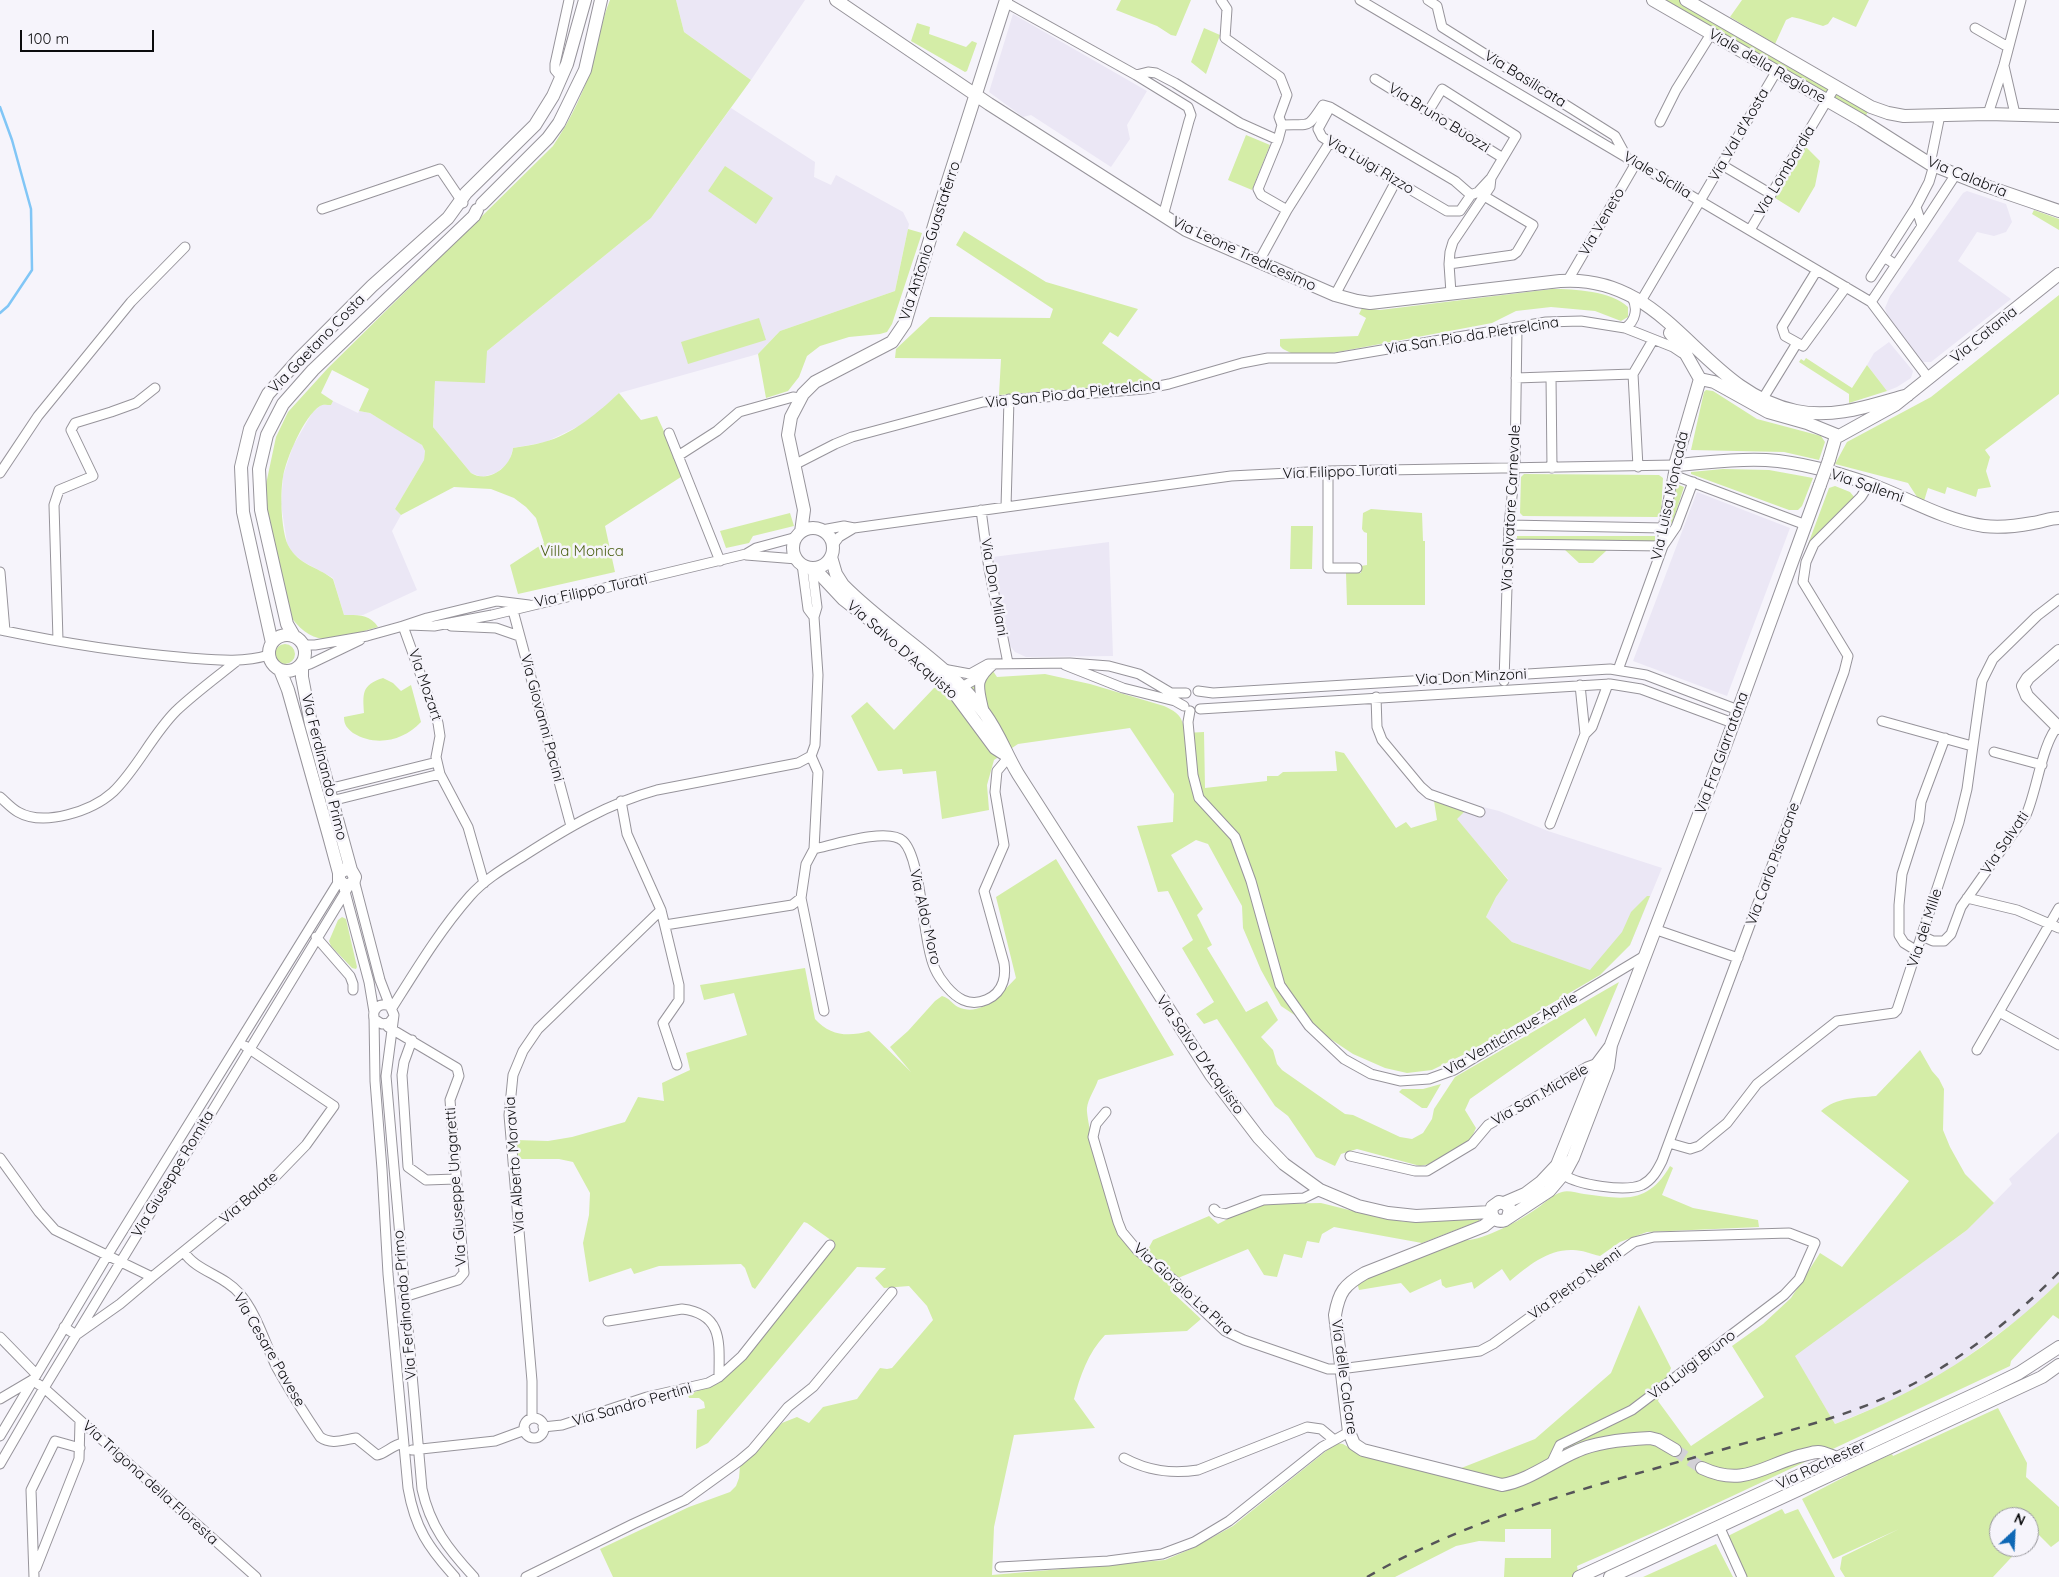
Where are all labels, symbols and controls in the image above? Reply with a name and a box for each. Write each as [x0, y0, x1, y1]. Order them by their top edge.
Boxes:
scale bar [22, 20, 156, 52]
street label: Viale della Regione [1705, 25, 1829, 107]
text: 100 m [28, 29, 69, 48]
street label: Via Basilicata [1481, 47, 1569, 111]
street label: Via Bruno Buozzi [1385, 79, 1493, 157]
street label: Via Val d'Aosta [1705, 85, 1773, 185]
street label: Via Lombardia [1751, 123, 1819, 219]
street label: Via Luigi Rizzo [1323, 132, 1417, 198]
street label: Viale Sicilia [1620, 148, 1694, 202]
street label: Via Calabria [1924, 153, 2010, 201]
street label: Via Antonio Guastaferro [896, 159, 964, 323]
street label: Via Veneto [1575, 185, 1629, 259]
street label: Via Leone Tredicesimo [1169, 213, 1319, 295]
street label: Via Gaetano Costa [265, 291, 369, 397]
street label: Via Catania [1947, 303, 2021, 367]
street label: Via San Pio da Pietrelcina [1384, 313, 1560, 359]
street label: Via San Pio da Pietrelcina [985, 376, 1161, 412]
street label: Via Salvatore Carnevale [1498, 424, 1524, 592]
street label: Via Luisa Moncada [1648, 430, 1692, 562]
street label: Via Filippo Turati [1282, 461, 1398, 483]
street label: Via Sallemi [1828, 465, 1906, 507]
street label: Via Don Milani [977, 537, 1011, 637]
park label: Villa Monica [540, 542, 624, 560]
street label: Via Filippo Turati [533, 570, 649, 612]
street label: Via Salvo D'Acquisto [843, 597, 961, 703]
street label: Via Mozart [404, 647, 446, 723]
street label: Via Giovanni Pacini [516, 652, 568, 784]
street label: Via Don Minzoni [1415, 665, 1527, 689]
street label: Via Fra Giarratana [1692, 689, 1752, 817]
street label: Via Ferdinando Primo [297, 692, 351, 842]
street label: Via Carlo Pisacane [1742, 800, 1804, 928]
street label: Via Salvati [1977, 808, 2033, 878]
street label: Via Aldo Moro [905, 867, 945, 967]
street label: Via dei Mille [1904, 886, 1946, 970]
street label: Via Venticinque Aprile [1441, 988, 1581, 1080]
street label: Via Salvo D'Acquisto [1152, 992, 1248, 1118]
street label: Via San Michele [1488, 1060, 1592, 1130]
street label: Via Alberto Moravia [501, 1096, 529, 1234]
street label: Via Giuseppe Romita [128, 1107, 218, 1241]
street label: Via Giuseppe Ungaretti [441, 1107, 471, 1267]
street label: Via Balate [216, 1168, 282, 1228]
street label: Via Ferdinando Primo [389, 1229, 421, 1381]
street label: Via Giorgio La Pira [1129, 1239, 1237, 1339]
street label: Via Pietro Nenni [1525, 1244, 1625, 1324]
street label: Via Cesare Pavese [229, 1290, 309, 1410]
street label: Via delle Calcare [1327, 1318, 1361, 1436]
street label: Via Luigi Bruno [1645, 1326, 1739, 1404]
street label: Via Sandro Pertini [570, 1379, 694, 1431]
street label: Via Trigona della Floresta [78, 1417, 222, 1549]
street label: Via Rochester [1773, 1436, 1869, 1494]
north arrow [1989, 1507, 2039, 1557]
text: N [2011, 1509, 2028, 1530]

